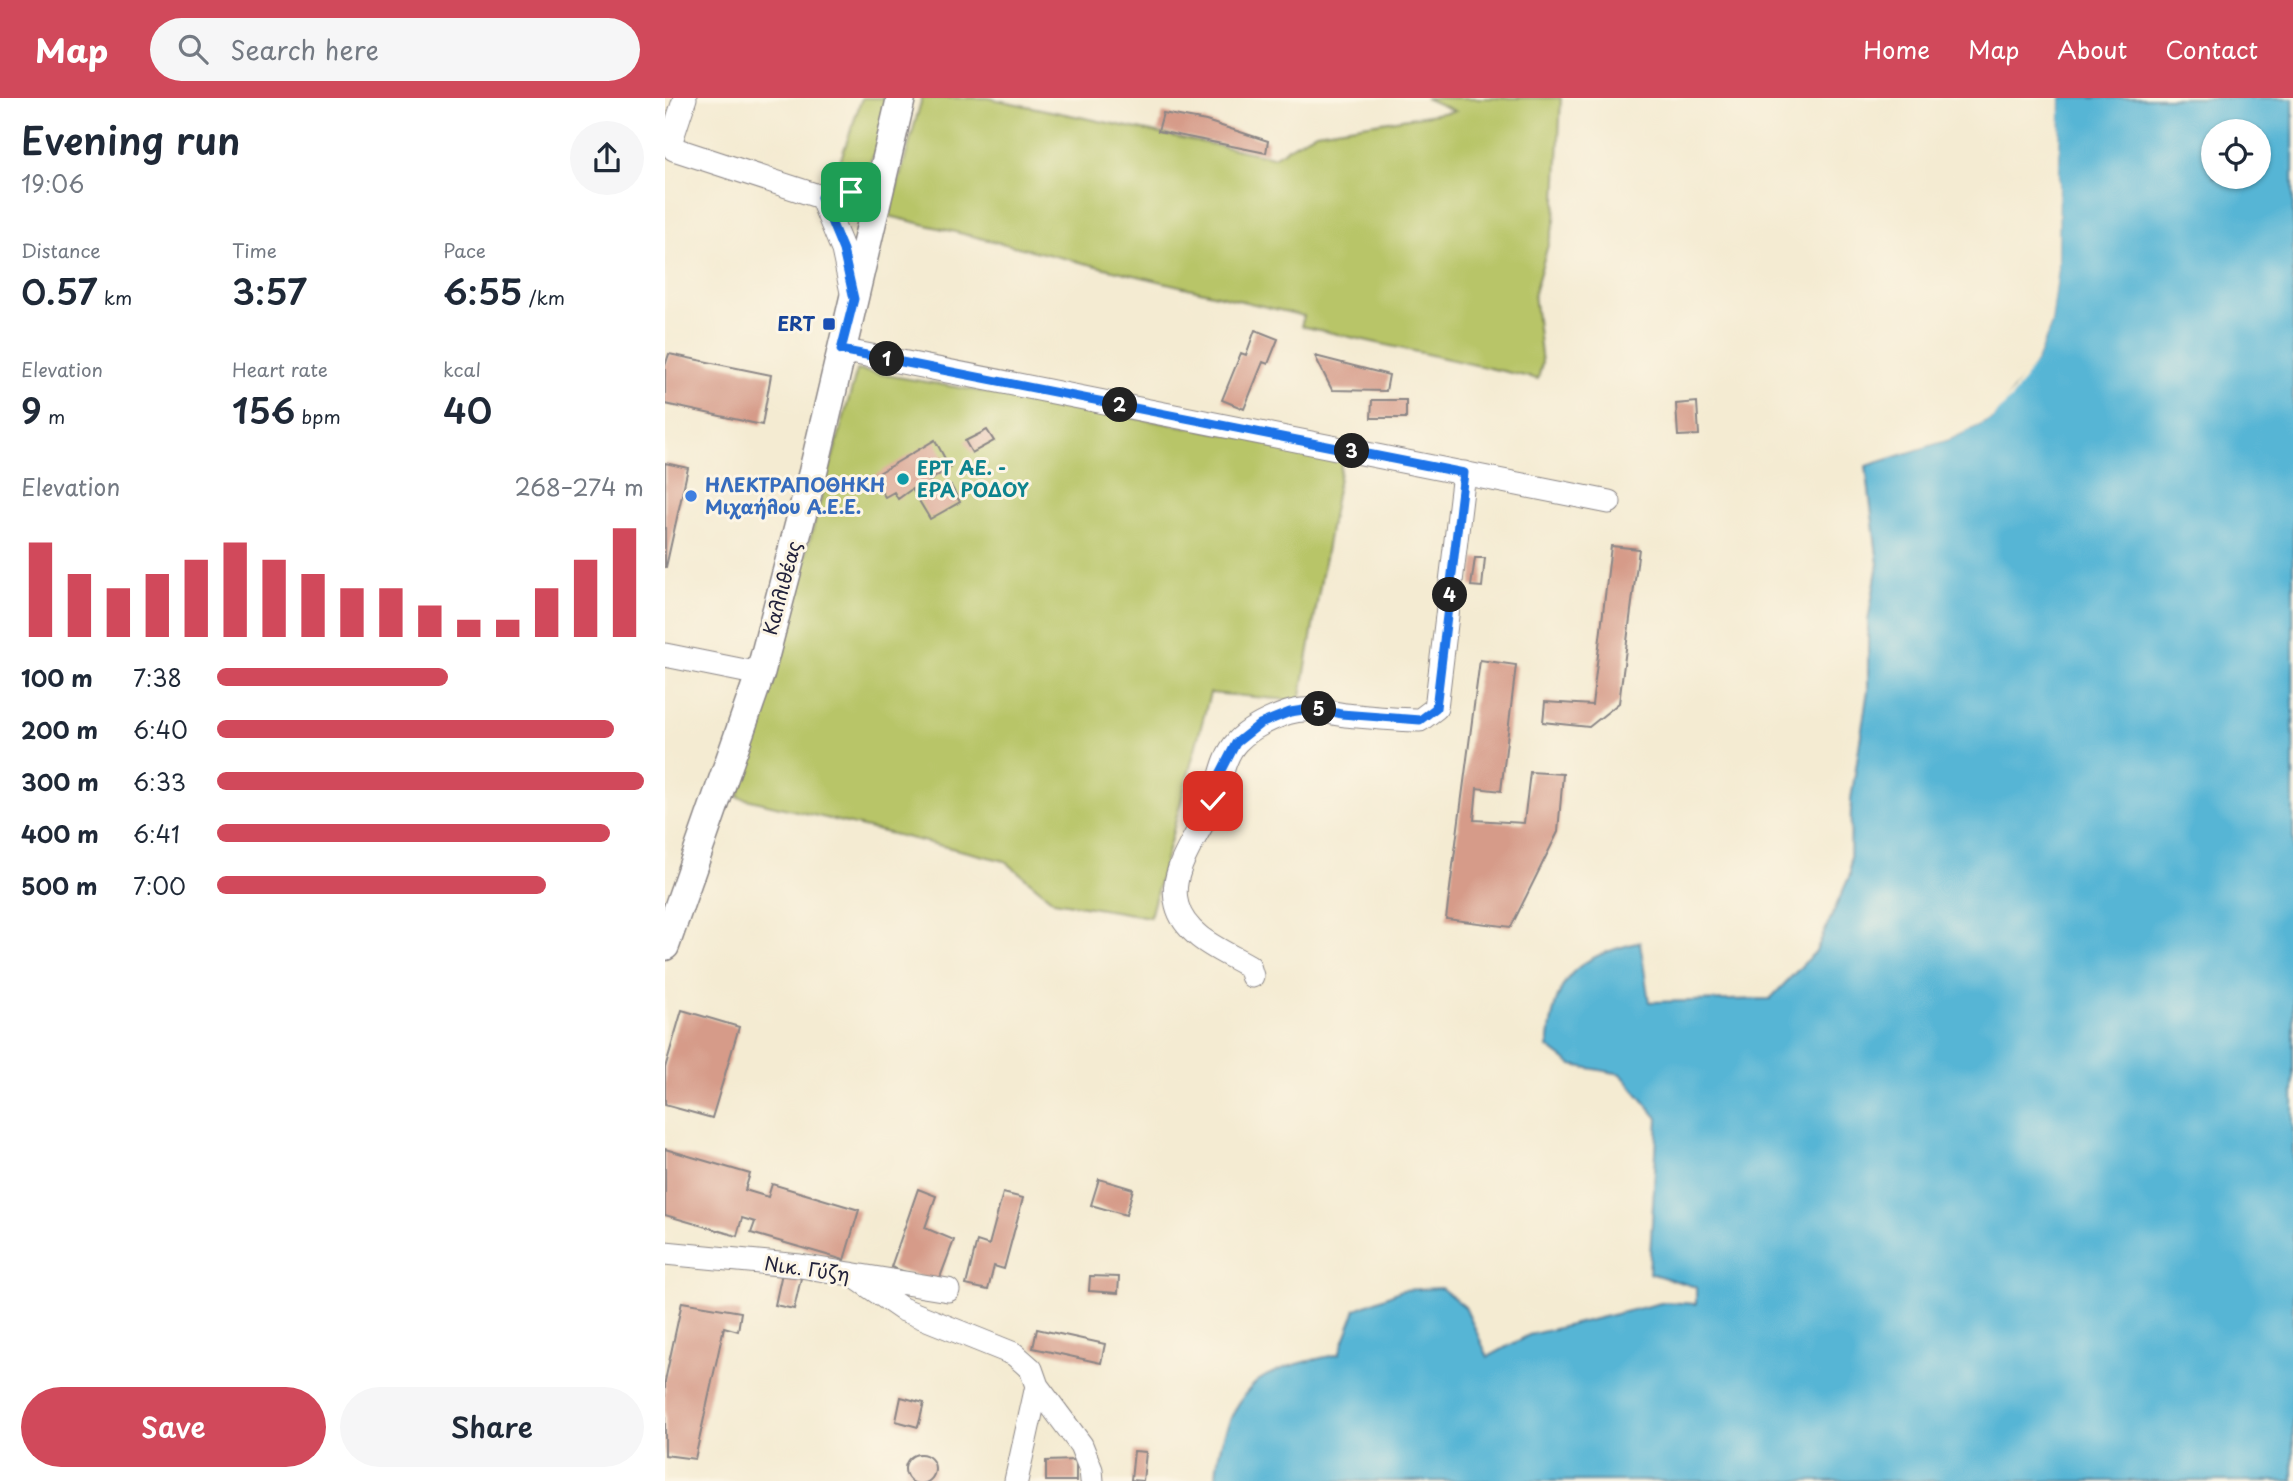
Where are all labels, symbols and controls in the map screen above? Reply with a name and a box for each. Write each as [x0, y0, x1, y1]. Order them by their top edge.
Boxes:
search box [150, 18, 640, 81]
text: Map [35, 24, 108, 74]
icon: search [174, 30, 212, 68]
text: Search here [230, 30, 379, 69]
text: Home [1863, 31, 1930, 67]
text: Map [1968, 31, 2019, 67]
text: About [2057, 31, 2127, 67]
text: Contact [2165, 31, 2258, 67]
text: Evening run [21, 111, 240, 168]
map controls [2201, 119, 2271, 189]
button: locate [2201, 119, 2271, 189]
button: share [570, 121, 644, 195]
pin [821, 162, 881, 222]
text: 19:06 [21, 166, 84, 201]
icon: arrive [832, 173, 870, 211]
text: Distance [21, 236, 101, 264]
text: Time [232, 236, 277, 264]
text: Pace [443, 236, 486, 264]
text: 0.57 [21, 264, 98, 317]
text: 3:57 [232, 264, 307, 317]
text: 6:55 [443, 264, 522, 317]
text: km [98, 283, 132, 311]
text: /km [522, 283, 565, 311]
place label: ERT [777, 309, 815, 337]
marker: ERT [821, 316, 837, 332]
pin: 1 [869, 342, 905, 376]
text: 1 [882, 344, 891, 372]
text: Elevation [21, 355, 103, 383]
text: Heart rate [232, 355, 328, 383]
text: kcal [443, 355, 481, 383]
text: 9 [21, 383, 42, 436]
text: 156 [232, 383, 295, 436]
text: 40 [443, 383, 492, 436]
pin: 2 [1103, 388, 1137, 422]
text: 2 [1113, 390, 1126, 418]
text: m [42, 402, 65, 430]
text: bpm [295, 402, 341, 430]
pin: 3 [1335, 434, 1369, 468]
text: 3 [1345, 436, 1358, 464]
place label: ΕΡΤ ΑΕ. - ΕΡΑ ΡΟΔΟΥ [917, 453, 1029, 503]
text: Elevation [21, 469, 120, 504]
text: 268–274 m [514, 469, 644, 504]
place label: ΗΛΕΚΤΡΑΠΟΘΗΚΗ Μιχαήλου Α.Ε.Ε. [705, 470, 885, 520]
marker: ΕΡΤ ΑΕ. - ΕΡΑ ΡΟΔΟΥ [895, 471, 911, 487]
marker: ΗΛΕΚΤΡΑΠΟΘΗΚΗ Μιχαήλου Α.Ε.Ε. [683, 488, 699, 504]
street label: Καλλιθέας [755, 537, 807, 638]
pin: 4 [1433, 578, 1467, 612]
text: 4 [1443, 580, 1456, 608]
text: 100 m [21, 660, 93, 695]
text: 7:38 [133, 660, 182, 695]
pin: 5 [1301, 692, 1337, 726]
text: 5 [1312, 694, 1325, 722]
text: 200 m [21, 712, 98, 747]
text: 6:40 [133, 712, 188, 747]
text: 300 m [21, 764, 99, 799]
text: 6:33 [133, 764, 186, 799]
pin [1183, 771, 1243, 831]
icon: check [1194, 782, 1232, 820]
text: 400 m [21, 816, 99, 851]
text: 6:41 [133, 816, 180, 851]
text: 500 m [21, 868, 98, 903]
text: 7:00 [133, 868, 186, 903]
street label: Νικ. Γύζη [763, 1248, 852, 1288]
button: Save [21, 1387, 326, 1467]
button: Share [340, 1387, 644, 1467]

